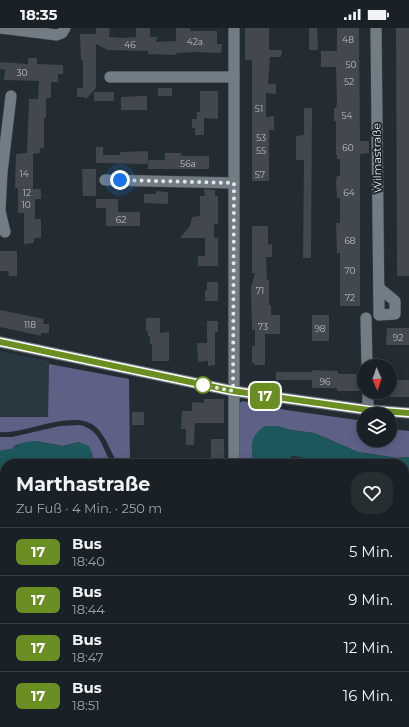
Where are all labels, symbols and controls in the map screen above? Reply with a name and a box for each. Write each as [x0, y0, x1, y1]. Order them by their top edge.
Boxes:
text: 18:35 [20, 5, 57, 24]
house number: 48 [342, 34, 354, 45]
house number: 42a [187, 36, 203, 47]
house number: 46 [124, 39, 136, 50]
house number: 50 [345, 59, 357, 70]
house number: 30 [16, 67, 28, 78]
house number: 52 [344, 76, 354, 87]
house number: 51 [255, 103, 263, 114]
house number: 54 [341, 110, 353, 121]
street label: Wilmastraße [369, 122, 385, 193]
house number: 53 [256, 132, 266, 143]
house number: 60 [342, 142, 354, 153]
house number: 55 [256, 145, 266, 156]
house number: 56a [180, 158, 196, 169]
house number: 14 [19, 168, 29, 179]
house number: 57 [255, 169, 265, 180]
your location [110, 170, 130, 190]
house number: 12 [23, 187, 31, 198]
house number: 64 [343, 187, 355, 198]
house number: 10 [21, 199, 31, 210]
house number: 62 [116, 214, 126, 225]
house number: 68 [344, 235, 356, 246]
house number: 70 [344, 265, 356, 276]
house number: 71 [256, 285, 264, 296]
house number: 72 [345, 292, 355, 303]
house number: 118 [24, 319, 36, 330]
house number: 73 [258, 321, 268, 332]
house number: 98 [314, 323, 326, 334]
house number: 92 [393, 332, 403, 343]
north arrow [357, 359, 397, 399]
map controls [357, 359, 397, 447]
unlabelled marker [194, 376, 212, 394]
house number: 96 [320, 376, 331, 387]
line badge: 17 [247, 383, 283, 409]
text: 17 [258, 387, 272, 405]
button: layers [357, 407, 397, 447]
button: heart [351, 472, 393, 514]
text: Marthastraße [16, 473, 150, 496]
text: Zu Fuß · 4 Min. · 250 m [16, 500, 162, 516]
text: Bus [72, 534, 102, 553]
text: 5 Min. [349, 542, 393, 561]
text: 17 [31, 543, 45, 561]
text: 18:40 [72, 553, 105, 569]
text: Bus [72, 582, 102, 601]
text: 9 Min. [348, 590, 393, 609]
text: 17 [31, 591, 45, 609]
text: 18:44 [72, 601, 105, 617]
text: Bus [72, 630, 102, 649]
text: 12 Min. [343, 638, 393, 657]
text: 17 [31, 639, 45, 657]
text: 18:47 [72, 649, 103, 665]
text: Bus [72, 678, 102, 697]
text: 16 Min. [343, 686, 393, 705]
text: 17 [31, 687, 45, 705]
text: 18:51 [72, 697, 100, 713]

